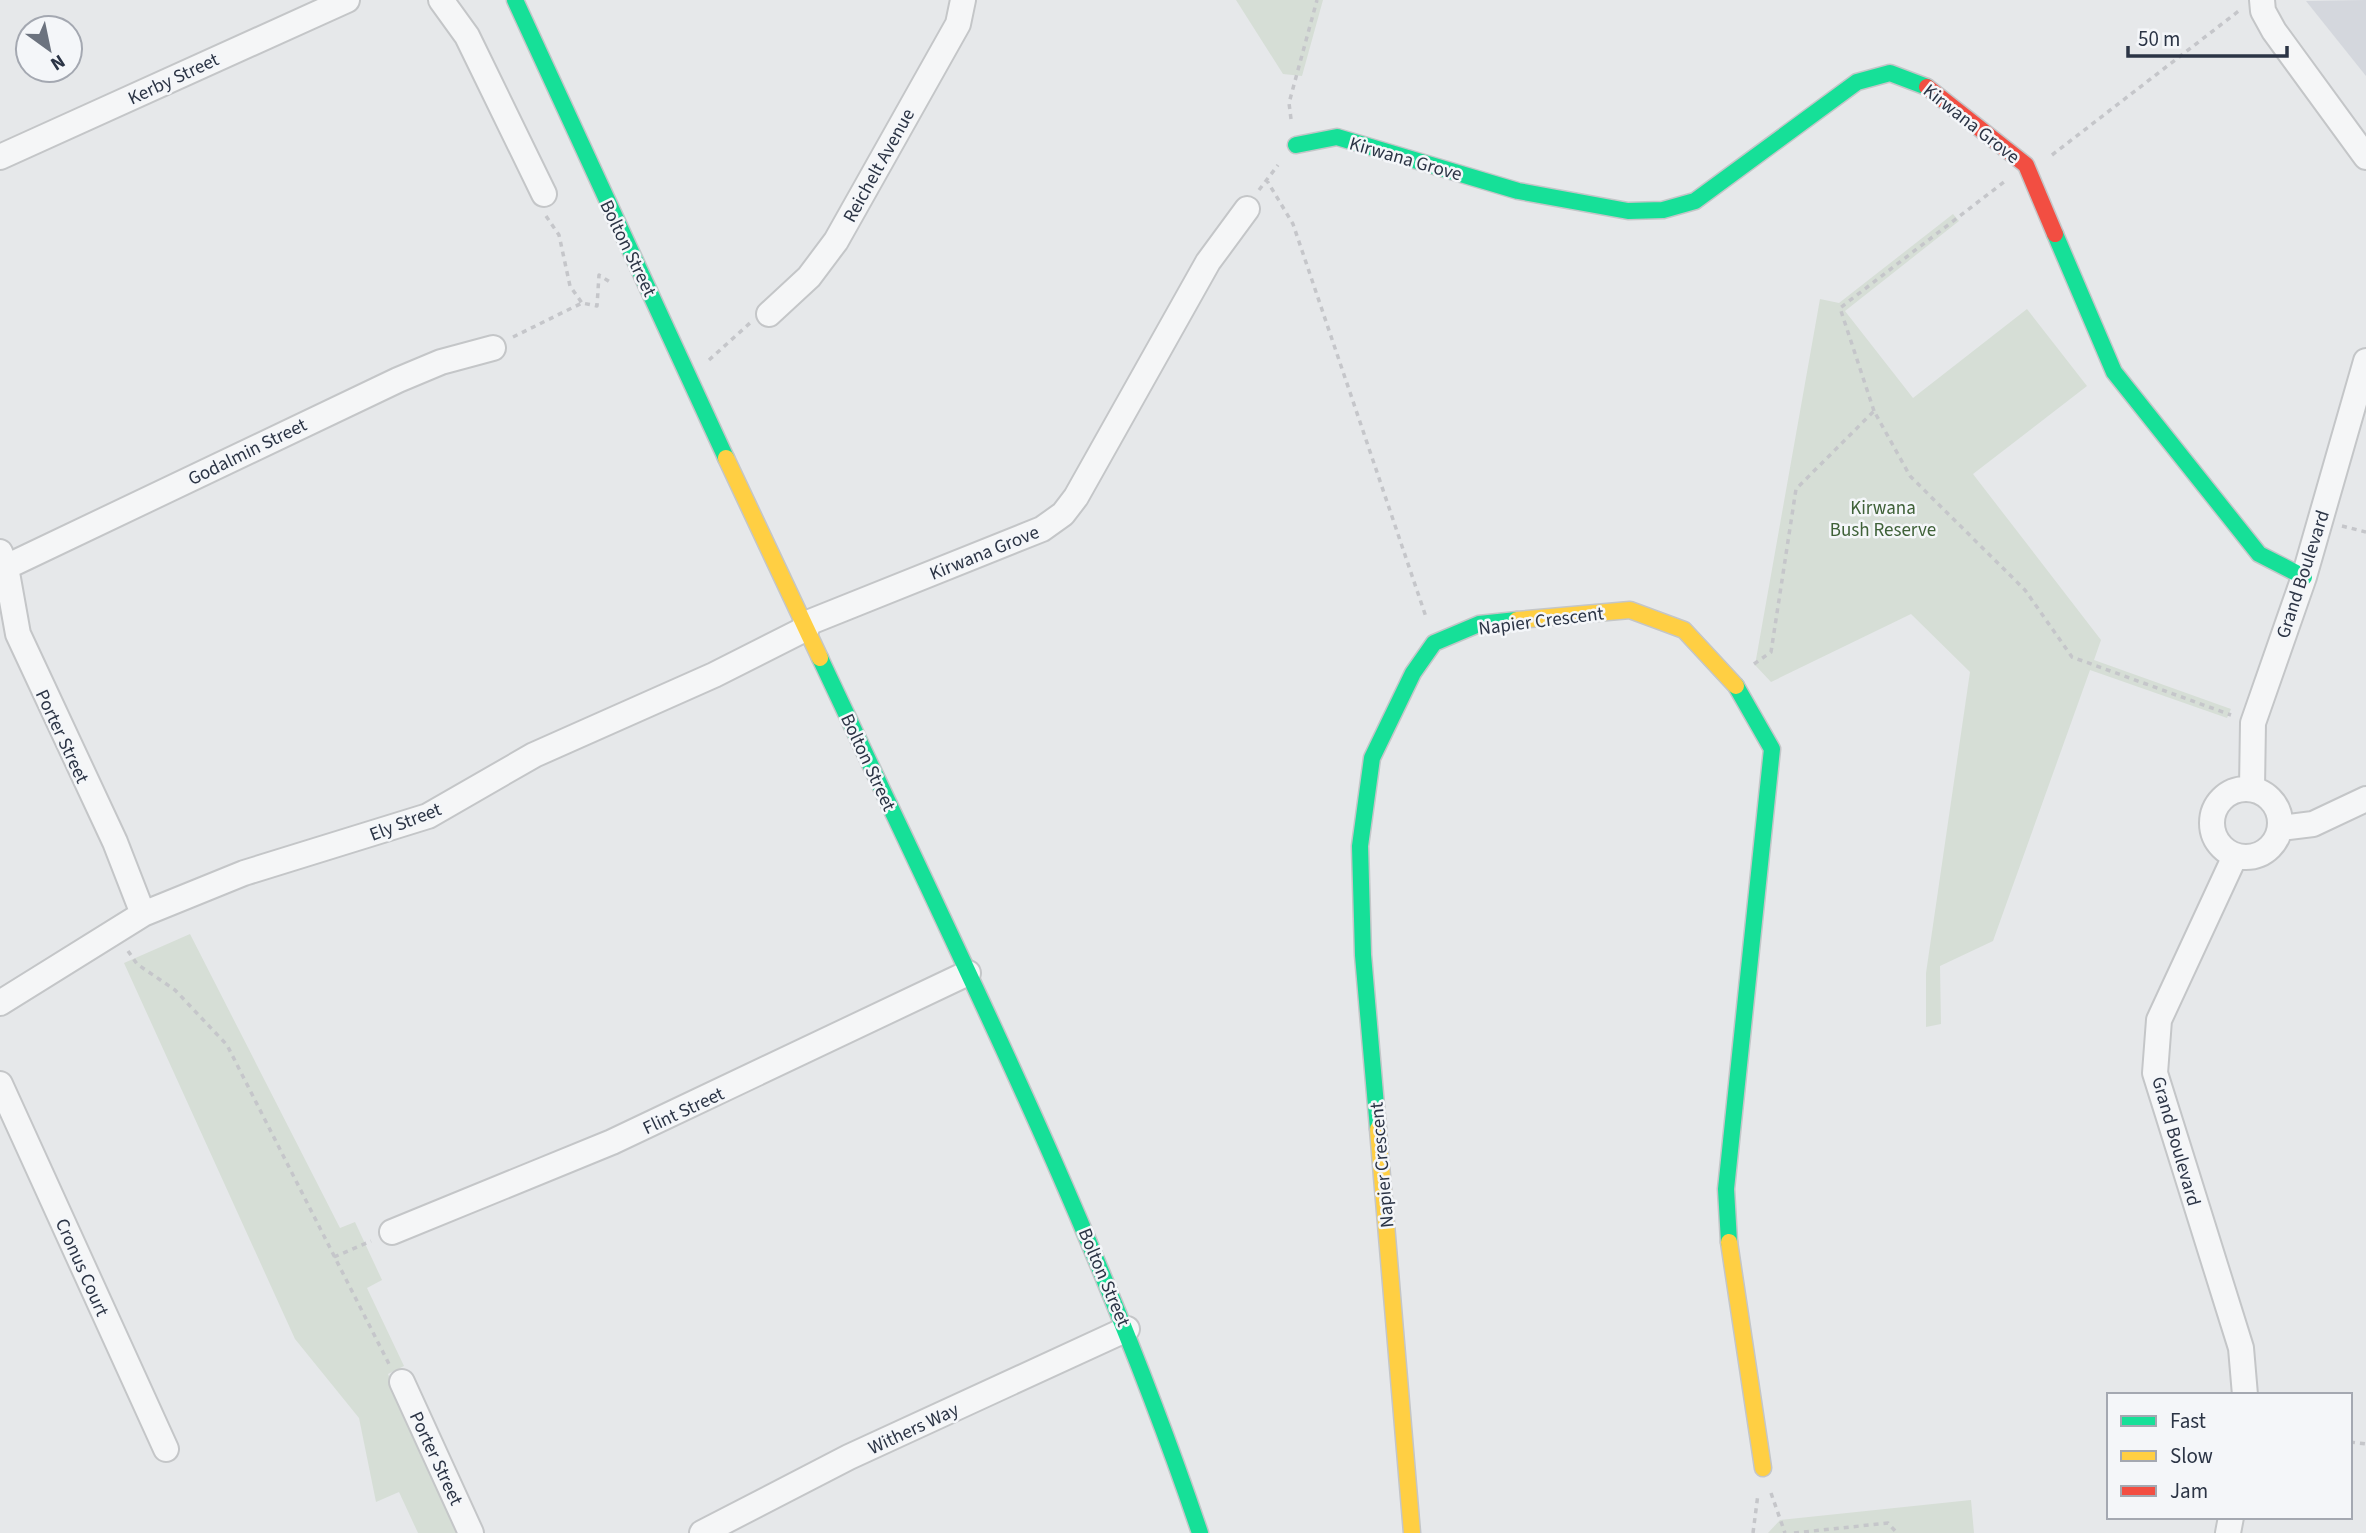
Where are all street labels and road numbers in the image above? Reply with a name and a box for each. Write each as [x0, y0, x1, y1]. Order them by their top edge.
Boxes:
street label: Kerby Street [124, 46, 224, 112]
street label: Kirwana Grove [1917, 78, 2025, 171]
street label: Reichelt Avenue [837, 104, 922, 228]
street label: Kirwana Grove [1346, 130, 1465, 188]
street label: Bolton Street [593, 196, 663, 302]
street label: Godalmin Street [184, 412, 312, 493]
street label: Grand Boulevard [2270, 507, 2337, 642]
street label: Kirwana Grove [926, 519, 1043, 588]
street label: Napier Crescent [1477, 600, 1606, 643]
street label: Porter Street [28, 685, 95, 789]
street label: Bolton Street [833, 710, 902, 816]
street label: Ely Street [366, 796, 446, 848]
street label: Grand Boulevard [2144, 1074, 2207, 1209]
street label: Flint Street [638, 1080, 729, 1142]
street label: Napier Crescent [1364, 1100, 1401, 1229]
street label: Cronus Court [48, 1214, 115, 1321]
street label: Bolton Street [1071, 1224, 1137, 1332]
street label: Withers Way [864, 1397, 963, 1462]
street label: Porter Street [402, 1407, 469, 1511]

